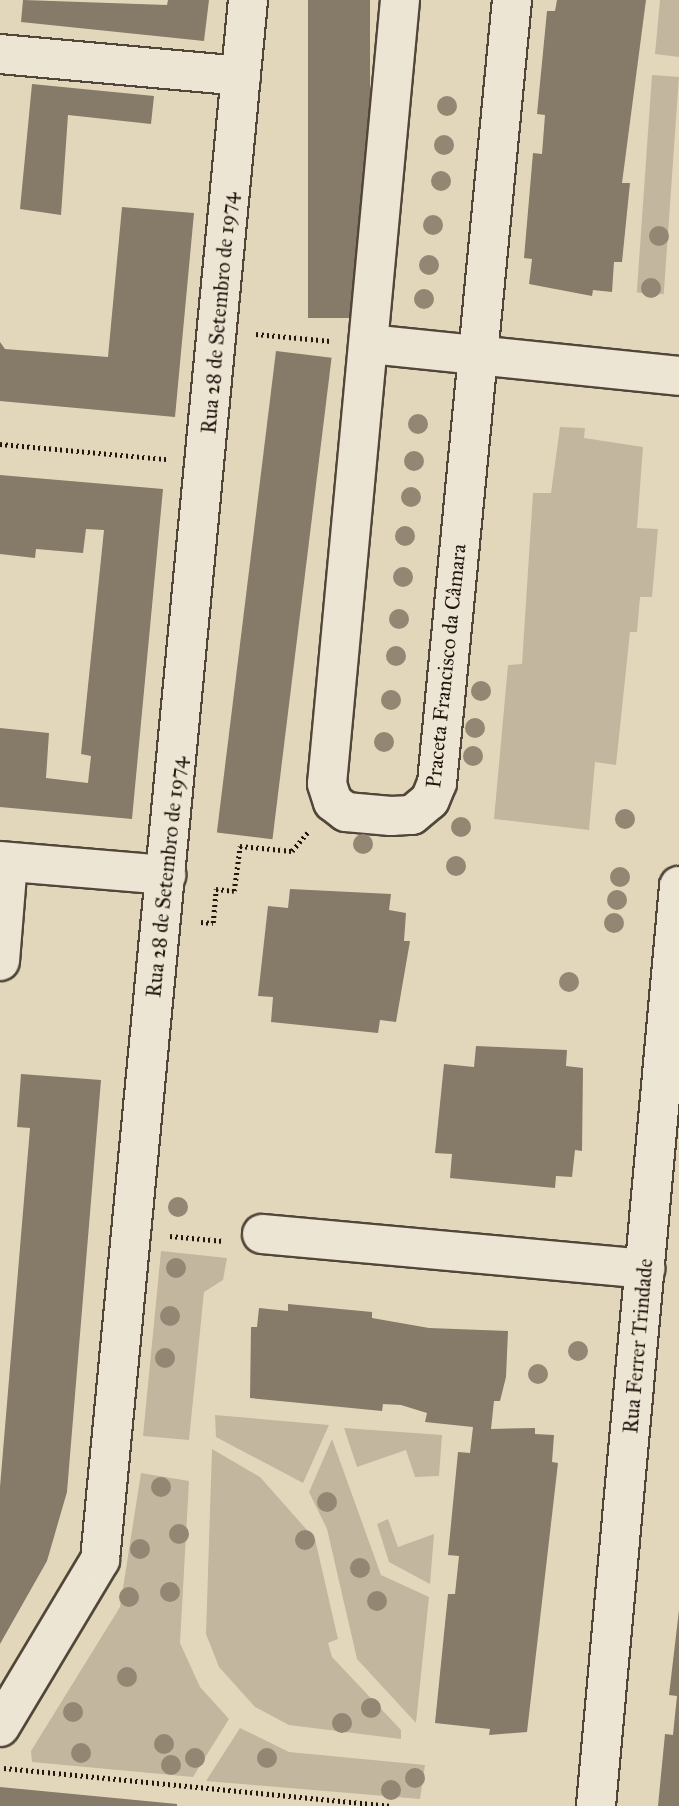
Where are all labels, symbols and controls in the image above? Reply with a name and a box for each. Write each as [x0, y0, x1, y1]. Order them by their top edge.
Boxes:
street label: Rua 28 de Setembro de 1974 [196, 191, 242, 435]
street label: Praceta Francisco da Câmara [421, 543, 471, 789]
street label: Rua 28 de Setembro de 1974 [141, 755, 191, 999]
street label: Rua Ferrer Trindade [618, 1257, 658, 1435]

